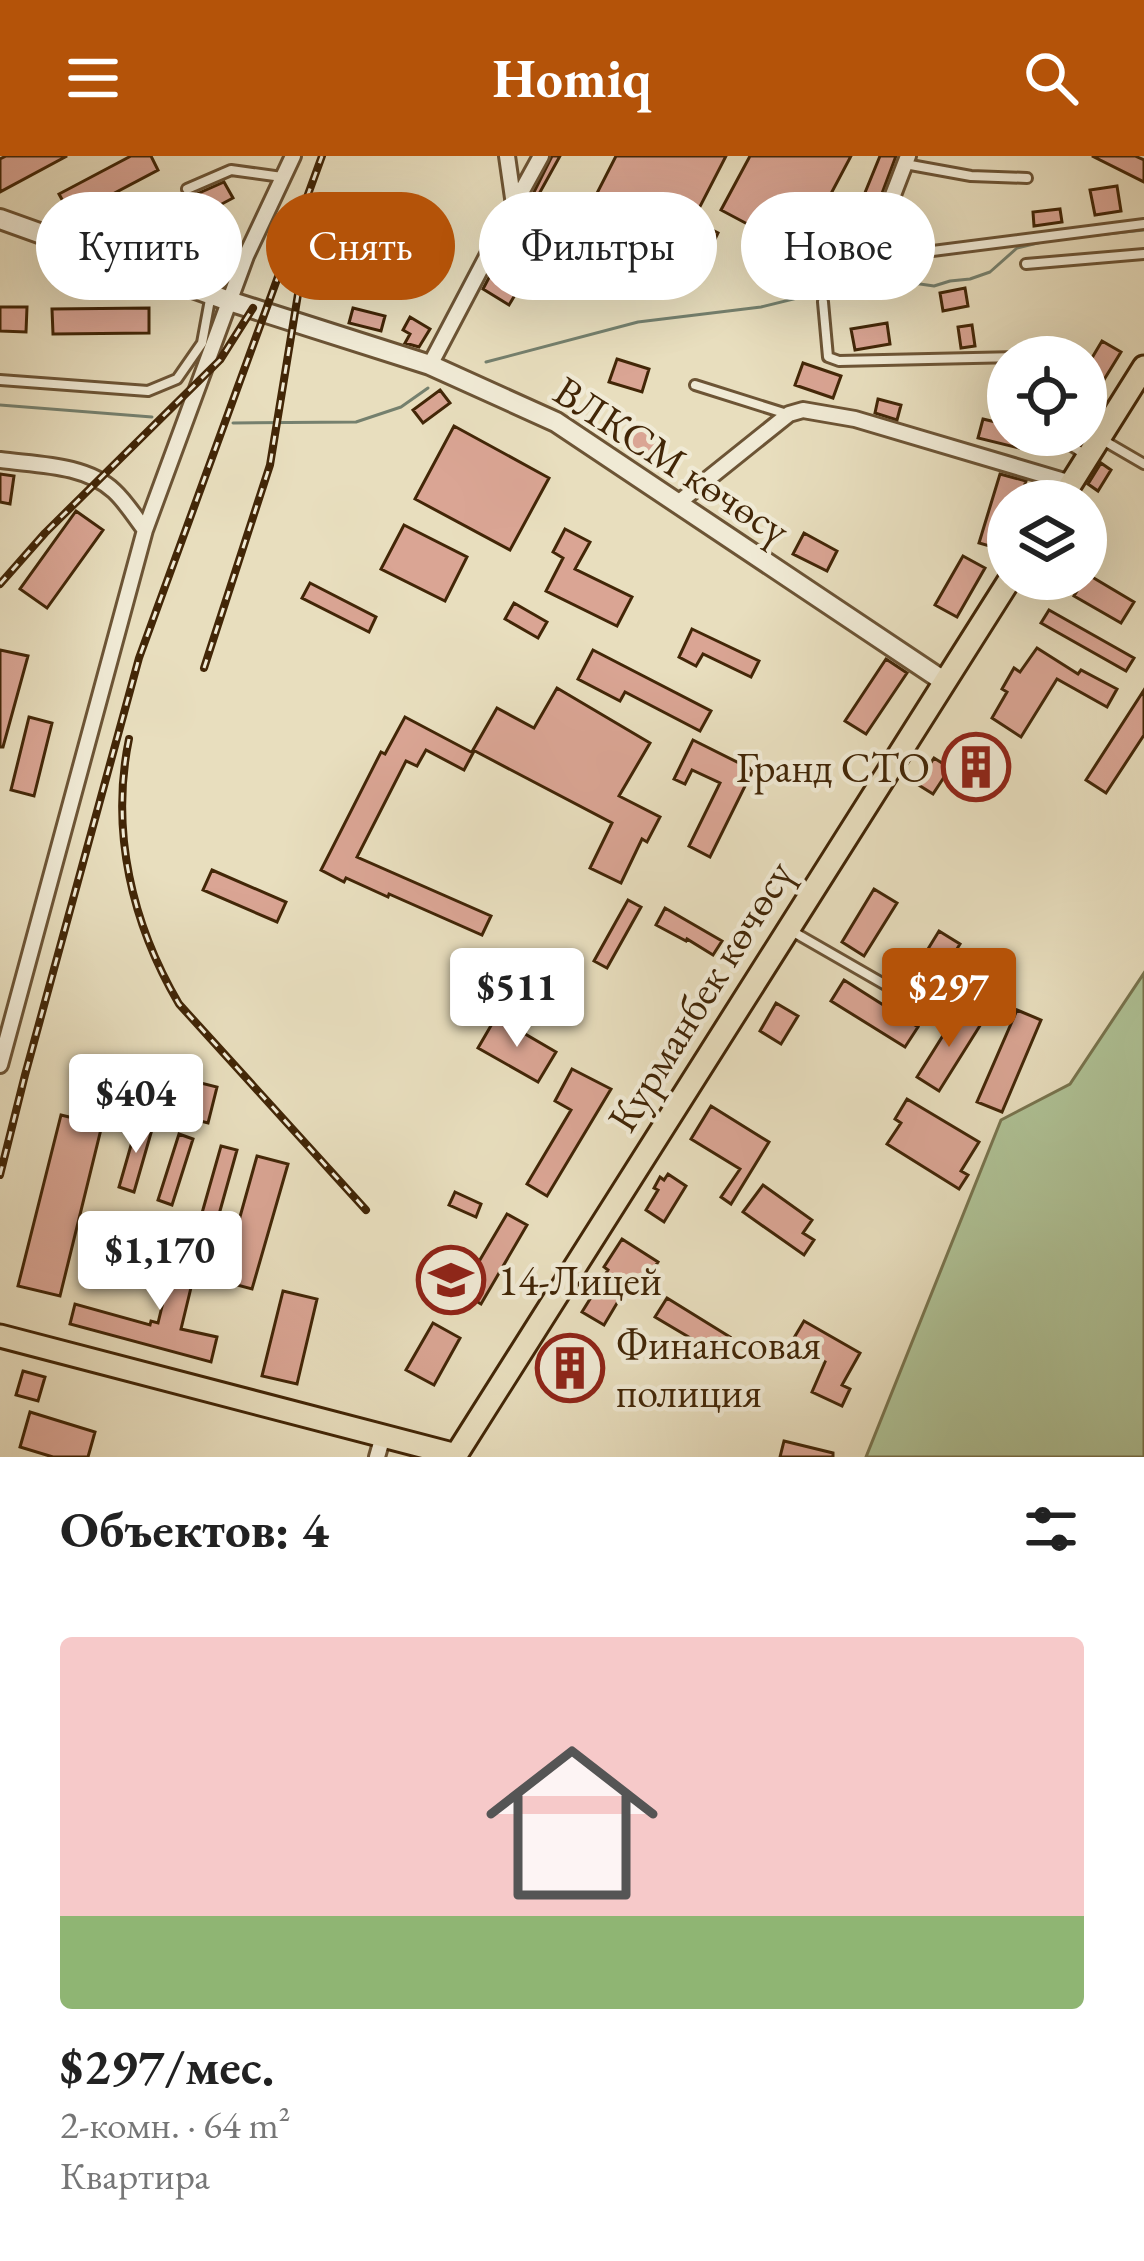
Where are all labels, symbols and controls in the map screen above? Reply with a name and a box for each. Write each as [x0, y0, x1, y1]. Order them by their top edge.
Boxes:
text: Homiq [493, 43, 651, 113]
icon: menu [60, 45, 126, 111]
icon: search [1018, 45, 1084, 111]
chip: Купить [36, 192, 242, 300]
chip: Снять [266, 192, 455, 300]
chip: Фильтры [479, 192, 717, 300]
chip: Новое [741, 192, 935, 300]
map controls [987, 336, 1107, 600]
button: locate [987, 336, 1107, 456]
street label: ВЛКСМ көчөсү [544, 363, 801, 557]
button: layers [987, 480, 1107, 600]
building icon: Гранд СТО [941, 732, 1011, 802]
place label: Гранд СТО [736, 740, 930, 795]
street label: Курманбек көчөсү [595, 850, 806, 1142]
pin: $511 [446, 948, 588, 1050]
pin: $297 [878, 948, 1020, 1050]
text: $511 [477, 961, 557, 1012]
text: $297 [909, 961, 989, 1012]
pin: $404 [65, 1054, 207, 1156]
text: $404 [96, 1067, 176, 1118]
pin: $1,170 [62, 1211, 258, 1313]
text: $1,170 [105, 1224, 215, 1275]
school or university icon: 14-Лицей [416, 1245, 486, 1315]
place label: 14-Лицей [498, 1253, 662, 1308]
place label: Финансовая полиция [616, 1317, 821, 1420]
building icon: Финансовая полиция [535, 1333, 605, 1403]
text: Объектов: 4 [60, 1496, 329, 1562]
icon: filters [1018, 1496, 1084, 1562]
icon: home [464, 1715, 680, 1931]
text: $297/мес. [60, 2033, 274, 2099]
text: 2-комн. · 64 m² [60, 2099, 291, 2150]
text: Квартира [60, 2150, 210, 2201]

